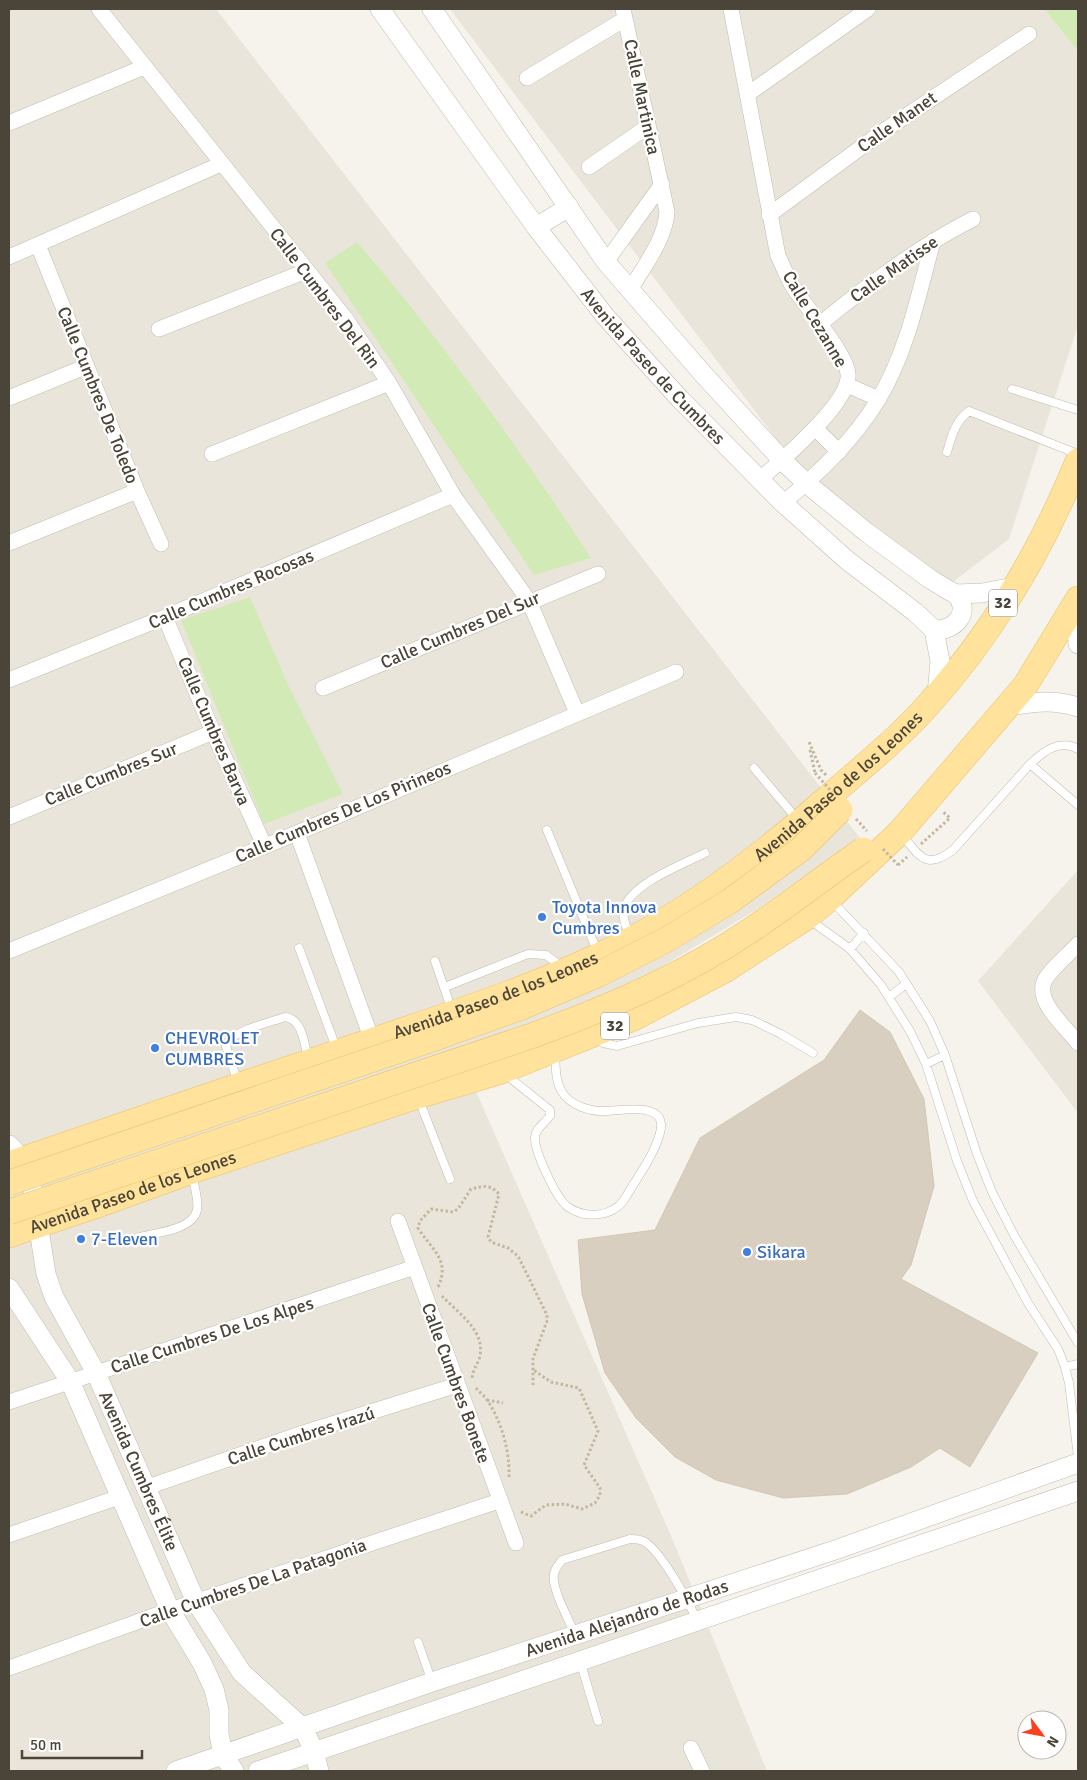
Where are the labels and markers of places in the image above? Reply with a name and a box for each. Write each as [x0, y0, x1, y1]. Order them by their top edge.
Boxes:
place label: Toyota Innova Cumbres [552, 896, 657, 939]
marker: Toyota Innova Cumbres [536, 911, 548, 923]
place label: CHEVROLET CUMBRES [165, 1027, 259, 1070]
marker: CHEVROLET CUMBRES [149, 1042, 161, 1054]
place label: 7-Eleven [91, 1228, 158, 1250]
marker: 7-Eleven [75, 1233, 87, 1245]
place label: Sikara [757, 1241, 806, 1263]
marker: Sikara [741, 1246, 753, 1258]

